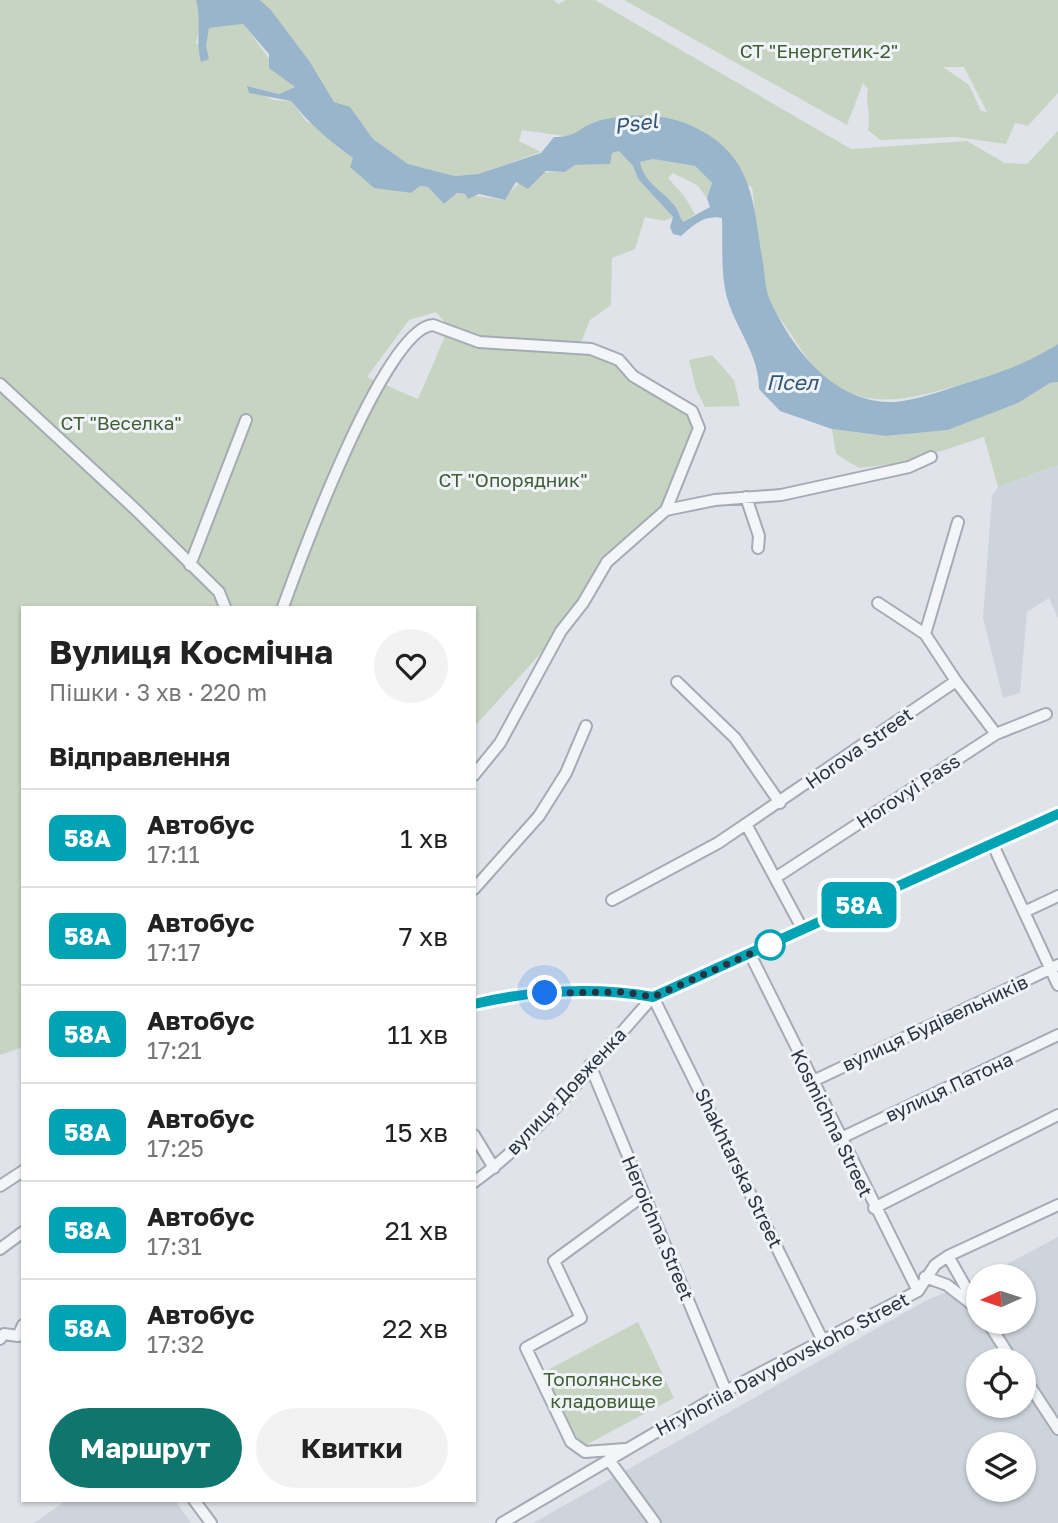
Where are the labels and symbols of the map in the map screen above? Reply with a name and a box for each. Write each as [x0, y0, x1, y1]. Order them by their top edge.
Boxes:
park label: СТ "Енергетик-2" [740, 39, 898, 62]
water label: Psel [612, 107, 661, 139]
water label: Псел [766, 369, 819, 395]
park label: СТ "Веселка" [60, 411, 182, 434]
park label: СТ "Опорядник" [438, 468, 588, 491]
street label: Horova Street [801, 702, 917, 793]
street label: Horovyi Pass [852, 749, 964, 833]
line badge: 58А [819, 882, 899, 928]
unlabelled marker [755, 930, 785, 960]
street label: вулиця Будівельників [838, 969, 1031, 1076]
your location [527, 975, 562, 1010]
street label: вулиця Довженка [501, 1022, 630, 1159]
street label: Kosmichna Street [787, 1045, 878, 1200]
street label: вулиця Патона [881, 1047, 1016, 1126]
street label: Shakhtarska Street [691, 1084, 788, 1251]
street label: Heroichna Street [618, 1152, 699, 1303]
north arrow [966, 1264, 1036, 1334]
street label: Hryhoriia Davydovskoho Street [651, 1287, 912, 1440]
park label: Тополянське кладовище [543, 1367, 663, 1412]

